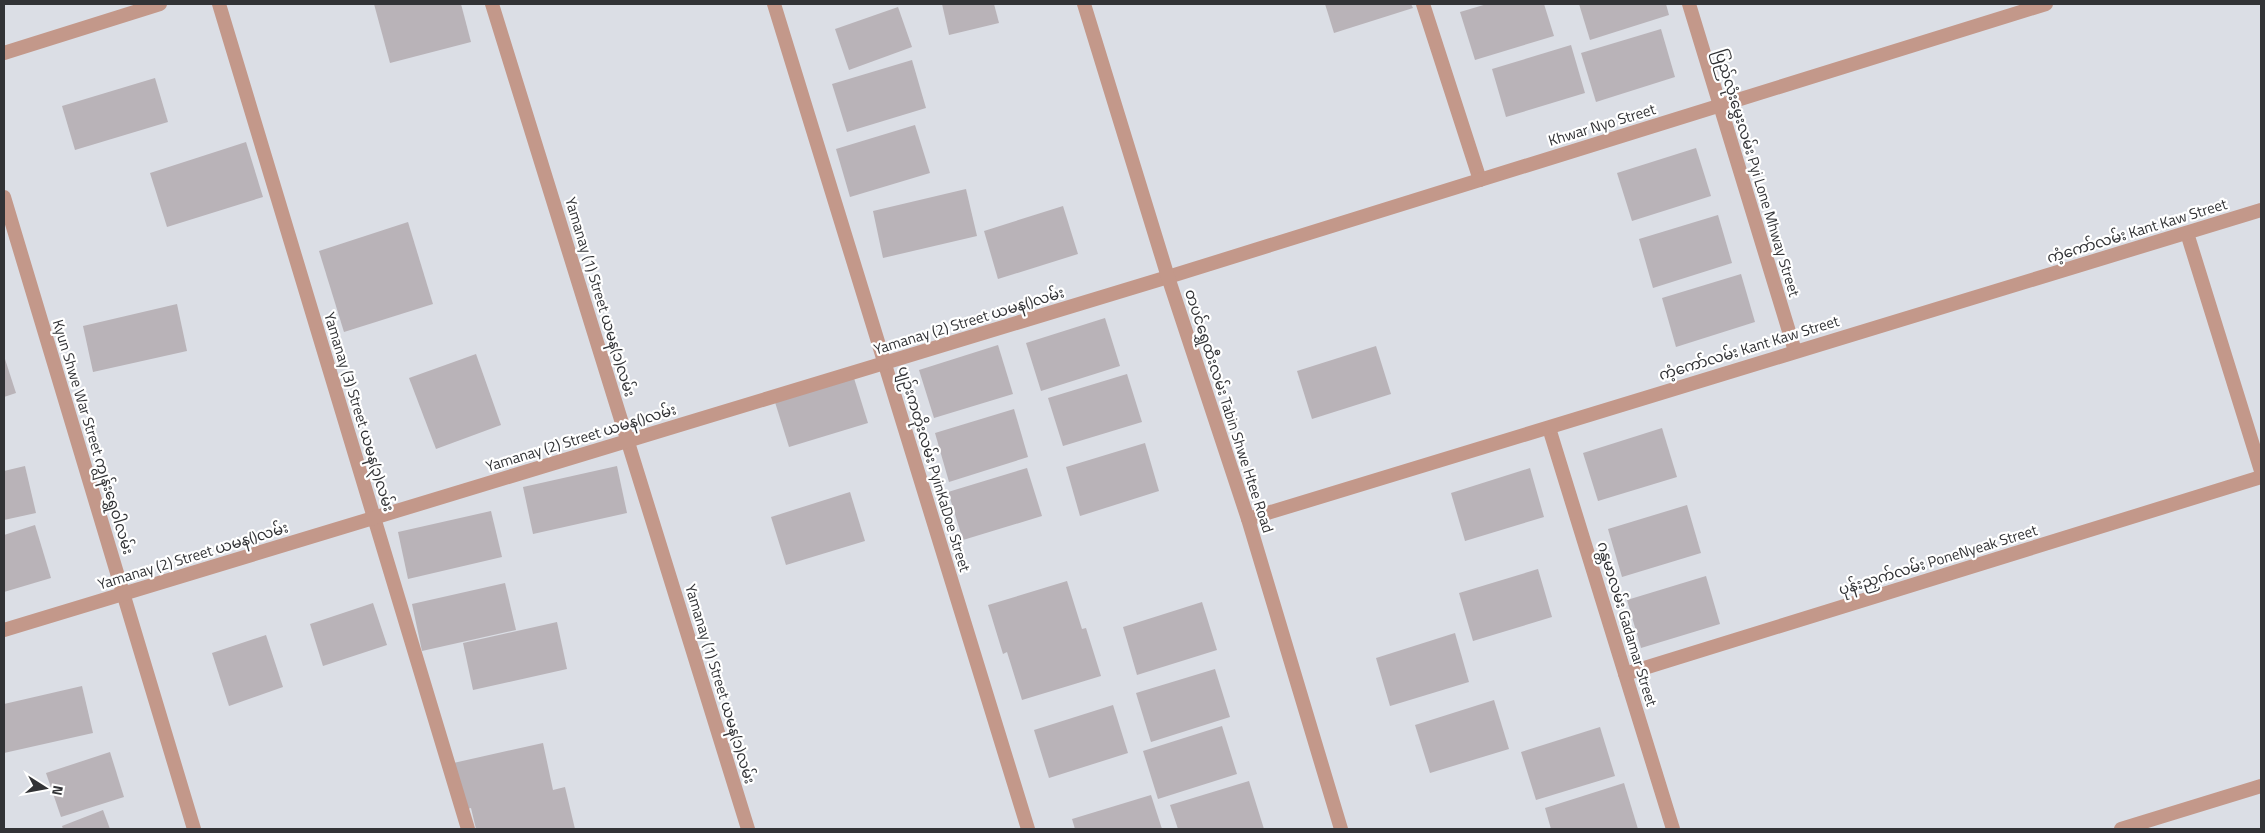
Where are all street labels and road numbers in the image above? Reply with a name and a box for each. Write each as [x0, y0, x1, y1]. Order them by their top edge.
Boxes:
street label: ပြည်လုံးမွှေးလမ်း Pyi Lone Mhway Street [1708, 46, 1806, 300]
street label: Khwar Nyo Street [1545, 97, 1659, 152]
street label: ကံ့ကော်လမ်း Kant Kaw Street [2044, 192, 2231, 269]
street label: Yamanay (1) Street ယမန(၁)လမ်း [558, 194, 642, 400]
street label: Yamanay (2) Street ယမန()လမ်း [871, 281, 1067, 361]
street label: တပင်ရွှေထီးလမ်း Tabin Shwe Htee Road [1178, 286, 1280, 536]
street label: Yamanay (3) Street ယမန(၃)လမ်း [317, 309, 401, 515]
street label: ကံ့ကော်လမ်း Kant Kaw Street [1656, 309, 1843, 386]
street label: Kyun Shwe War Street ကျွန်းရွှေဝါလမ်း [45, 317, 140, 558]
street label: ပျဉ်းကတိုးလမ်း PyinKaDoe Street [891, 363, 977, 576]
street label: Yamanay (2) Street ယမန()လမ်း [483, 398, 679, 478]
street label: Yamanay (2) Street ယမန()လမ်း [95, 516, 291, 596]
street label: ပုန်းညှက်လမ်း PoneNyeak Street [1836, 518, 2041, 602]
street label: ဂန္တမာလမ်း Gadamar Street [1590, 539, 1664, 710]
street label: Yamanay (1) Street ယမန(၁)လမ်း [678, 581, 762, 787]

